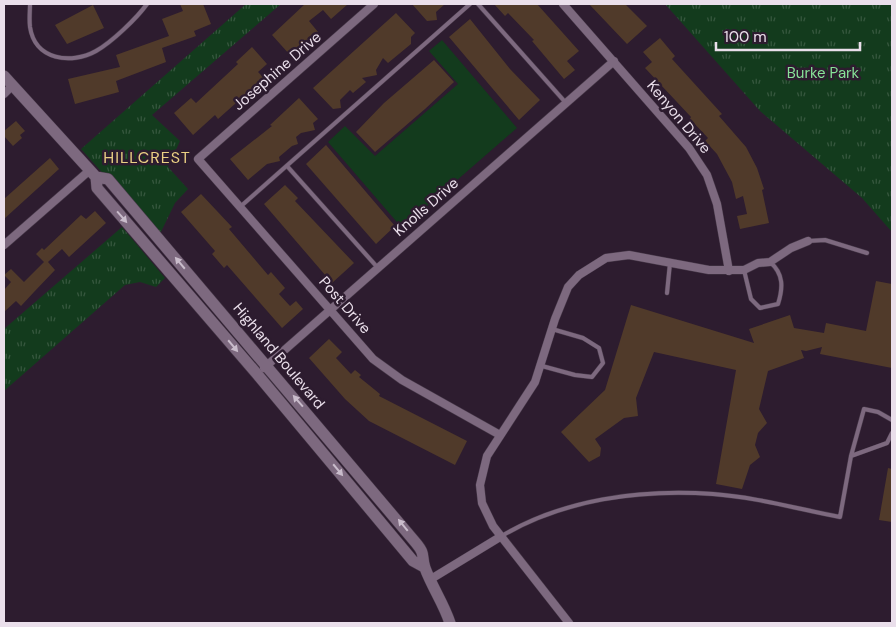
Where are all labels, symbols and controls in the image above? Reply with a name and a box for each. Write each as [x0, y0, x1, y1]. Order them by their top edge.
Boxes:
scale bar [716, 20, 860, 52]
street label: Josephine Drive [229, 27, 325, 115]
text: 100 m [724, 27, 767, 47]
park label: Burke Park [787, 63, 860, 83]
street label: Kenyon Drive [642, 76, 716, 158]
district label: HILLCREST [103, 147, 191, 168]
street label: Knolls Drive [389, 173, 463, 241]
one-way arrow [116, 210, 128, 222]
one-way arrow [175, 256, 186, 269]
street label: Post Drive [315, 272, 375, 338]
street label: Highland Boulevard [229, 299, 329, 413]
one-way arrow [227, 340, 238, 352]
one-way arrow [292, 396, 304, 408]
one-way arrow [332, 463, 343, 476]
one-way arrow [397, 519, 408, 532]

